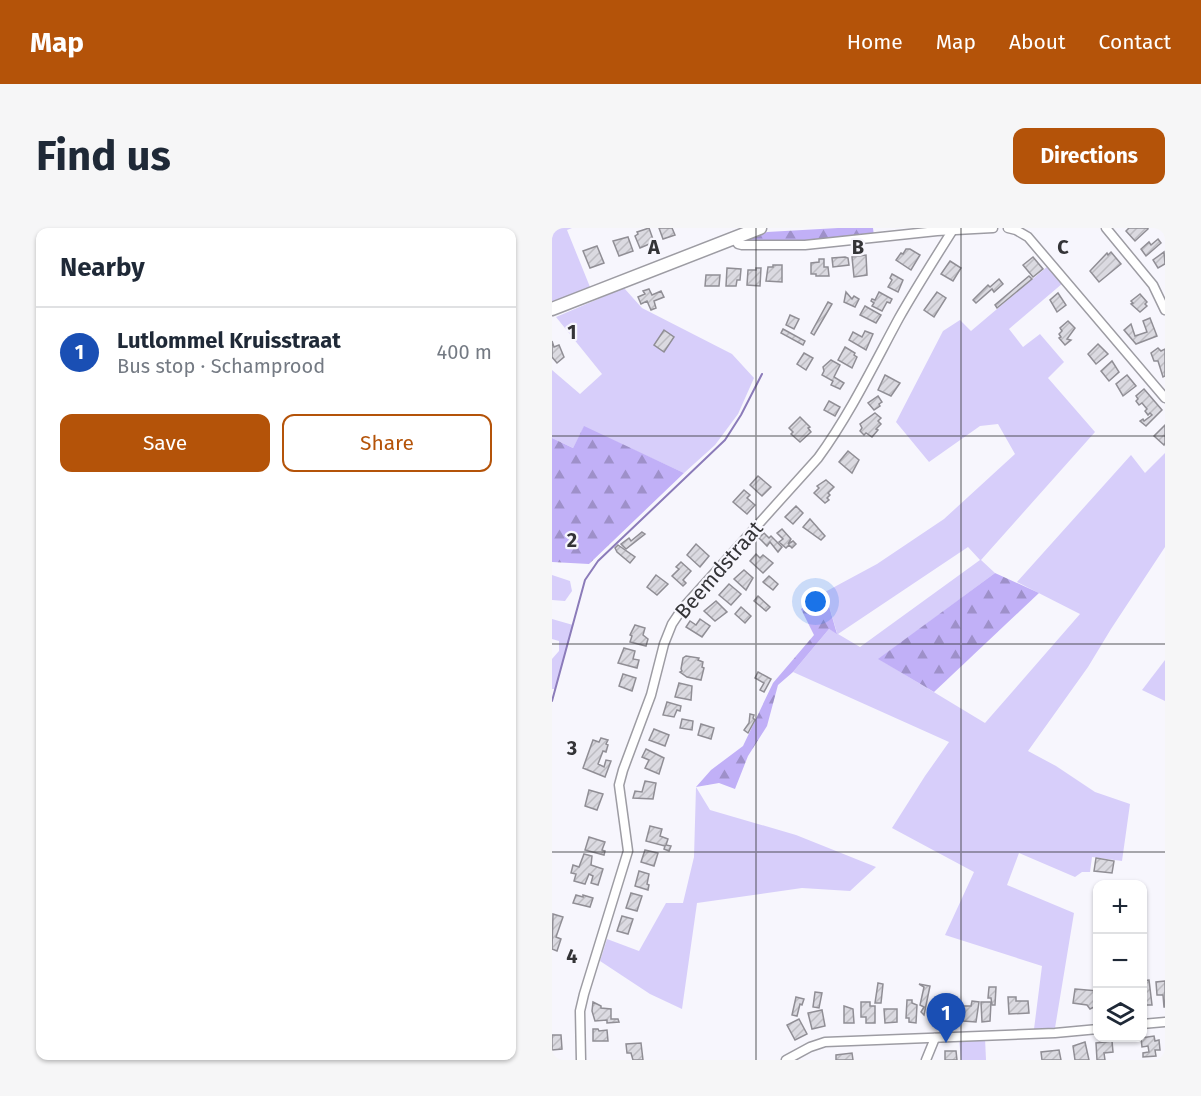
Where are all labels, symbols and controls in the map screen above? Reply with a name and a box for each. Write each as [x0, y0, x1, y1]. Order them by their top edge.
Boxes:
text: Map [30, 26, 84, 59]
text: Home [847, 29, 903, 55]
text: Map [936, 29, 976, 55]
text: About [1009, 29, 1066, 55]
text: Contact [1099, 29, 1171, 55]
button: Directions [1013, 128, 1165, 184]
text: Find us [36, 131, 171, 181]
text: A [647, 235, 661, 259]
text: B [852, 235, 864, 259]
text: C [1057, 235, 1069, 259]
text: Nearby [60, 252, 145, 283]
text: 1 [567, 320, 577, 344]
text: Lutlommel Kruisstraat [117, 327, 341, 354]
text: 1 [75, 340, 84, 364]
text: 400 m [437, 340, 492, 364]
text: Bus stop · Schamprood [117, 354, 325, 378]
button: Save [60, 414, 270, 472]
button: Share [282, 414, 492, 472]
street label: Beemdstraat [669, 515, 769, 624]
text: 2 [567, 528, 577, 552]
your location [801, 587, 830, 616]
text: 3 [566, 736, 577, 760]
map controls [1093, 880, 1147, 1042]
button: + [1093, 880, 1147, 934]
button: − [1093, 934, 1147, 988]
text: 4 [566, 944, 578, 968]
button: layers [1093, 988, 1147, 1042]
pin: 1 [926, 994, 966, 1043]

